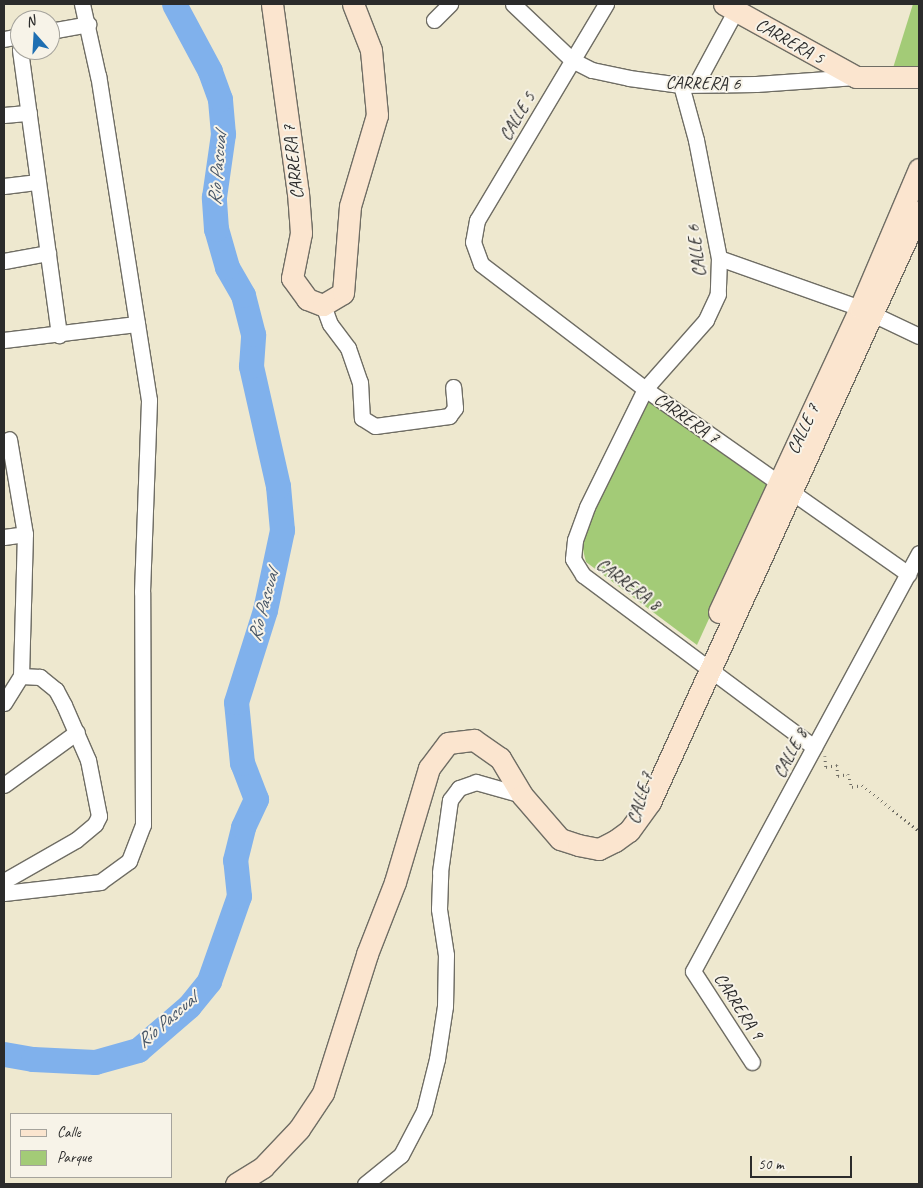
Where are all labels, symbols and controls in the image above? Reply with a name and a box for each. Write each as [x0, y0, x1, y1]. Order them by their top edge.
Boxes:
north arrow [10, 10, 60, 60]
text: N [23, 12, 37, 31]
street label: CARRERA 5 [752, 13, 828, 69]
street label: CARRERA 6 [665, 72, 741, 94]
street label: CALLE 5 [494, 88, 540, 144]
street label: CARRERA 7 [278, 124, 308, 200]
water label: Río Pascual [203, 132, 233, 206]
street label: CALLE 6 [682, 224, 710, 278]
street label: CARRERA 7 [650, 388, 724, 448]
street label: CALLE 7 [782, 401, 824, 457]
street label: CARRERA 8 [593, 553, 665, 615]
water label: Río Pascual [244, 568, 284, 644]
street label: CALLE 8 [768, 725, 812, 781]
street label: CALLE 7 [622, 770, 658, 826]
street label: CARRERA 9 [710, 969, 768, 1043]
water label: Río Pascual [132, 989, 202, 1053]
legend [10, 1113, 172, 1178]
text: Calle [57, 1123, 81, 1142]
scale bar [753, 1146, 856, 1178]
text: Parque [57, 1148, 91, 1167]
text: 50 m [758, 1155, 784, 1174]

